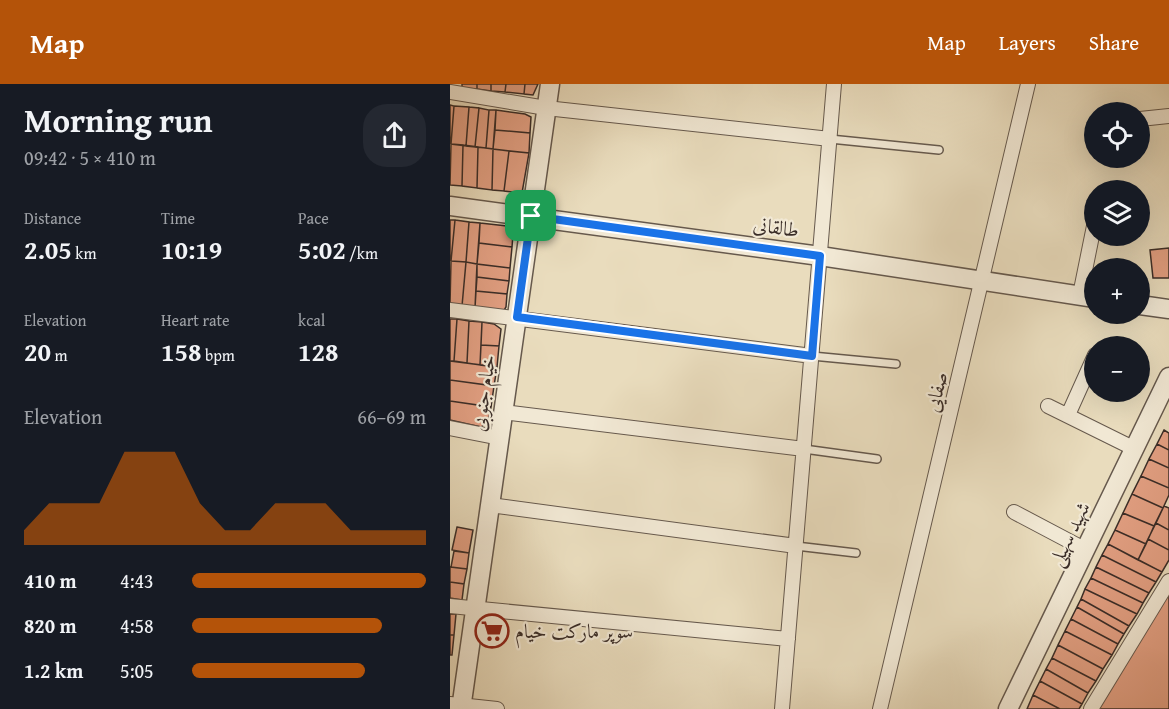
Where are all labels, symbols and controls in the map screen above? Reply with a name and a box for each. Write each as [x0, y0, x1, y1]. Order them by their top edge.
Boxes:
text: Map [30, 22, 84, 63]
text: Map [927, 27, 966, 58]
text: Layers [999, 27, 1056, 58]
text: Share [1089, 27, 1139, 58]
text: Morning run [24, 96, 213, 144]
map controls [1084, 102, 1150, 402]
button: locate [1084, 102, 1150, 168]
button: share [363, 104, 426, 167]
text: 09:42 · 5 × 410 m [24, 143, 156, 172]
button: layers [1084, 180, 1150, 246]
pin [505, 190, 556, 241]
icon: arrive [514, 199, 547, 232]
text: Distance [24, 206, 81, 230]
text: Time [161, 206, 195, 230]
text: Pace [298, 206, 329, 230]
street label: طالقانی [751, 209, 801, 244]
text: 2.05 [24, 230, 72, 269]
text: 10:19 [161, 230, 222, 269]
text: 5:02 [298, 230, 346, 269]
text: km [72, 241, 96, 265]
text: /km [346, 241, 378, 265]
button: + [1084, 258, 1150, 324]
text: Elevation [24, 308, 87, 332]
text: Heart rate [161, 308, 230, 332]
text: kcal [298, 308, 325, 332]
text: 20 [24, 332, 51, 371]
text: 158 [161, 332, 201, 371]
text: 128 [298, 332, 338, 371]
button: − [1084, 336, 1150, 402]
text: m [51, 343, 68, 367]
text: bpm [201, 343, 235, 367]
street label: خیام جنوبی [463, 353, 506, 434]
street label: صفایی [917, 369, 954, 415]
text: Elevation [24, 402, 102, 431]
text: 66–69 m [357, 402, 426, 431]
street label: شهید سهیلی [1040, 496, 1098, 572]
text: 410 m [24, 566, 77, 595]
text: 4:43 [120, 566, 154, 595]
text: 820 m [24, 611, 77, 640]
text: 4:58 [120, 611, 154, 640]
supermarket icon: سوپر مارکت خیام [474, 613, 510, 649]
place label: سوپر مارکت خیام [515, 616, 633, 649]
text: 1.2 km [24, 656, 83, 685]
text: 5:05 [120, 656, 154, 685]

